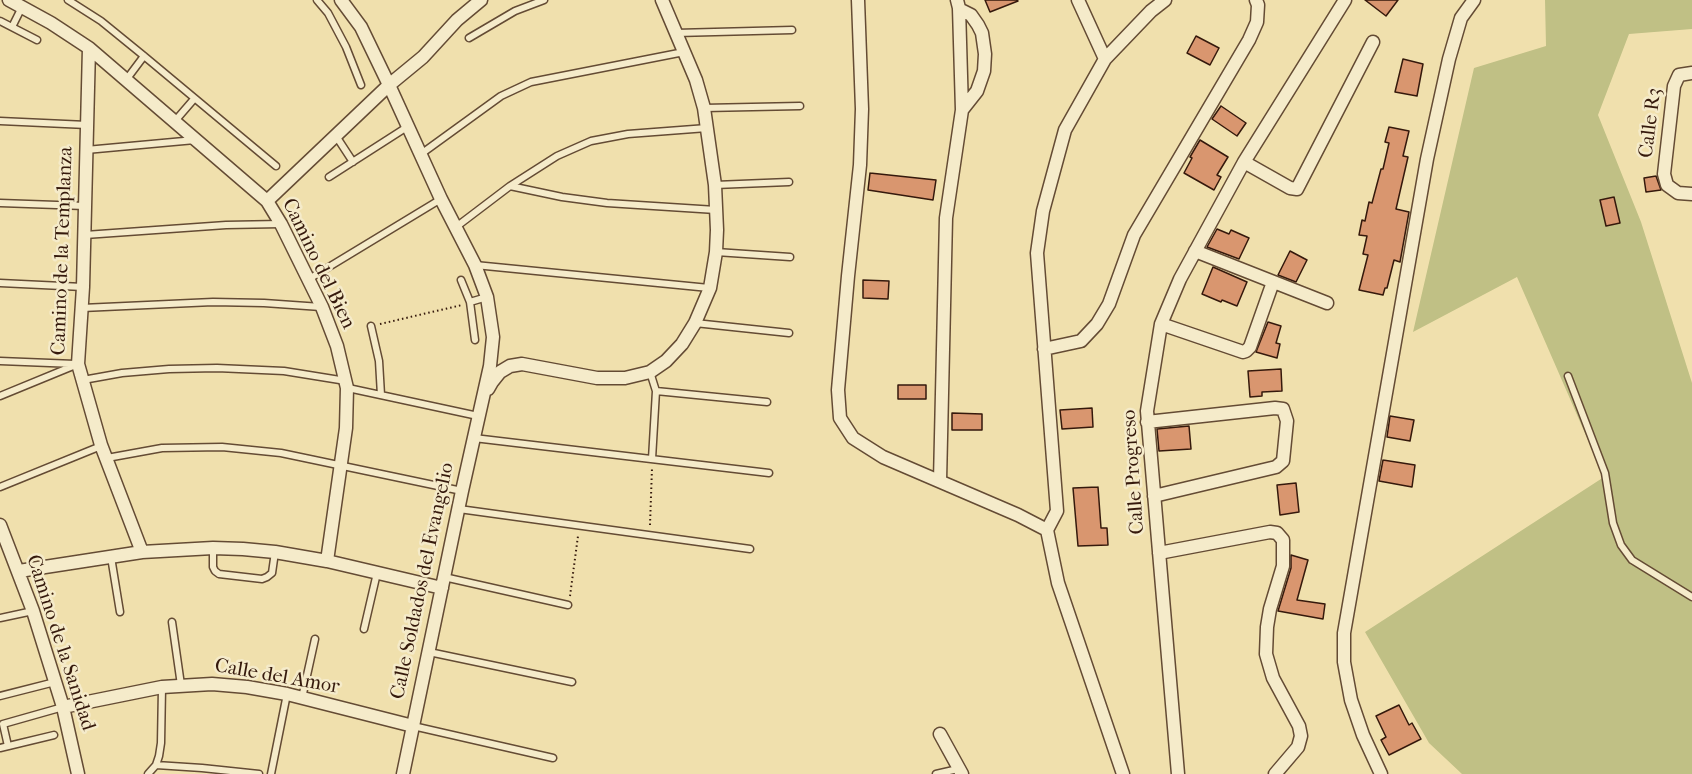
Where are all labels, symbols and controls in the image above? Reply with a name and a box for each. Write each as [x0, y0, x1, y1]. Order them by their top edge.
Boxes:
street label: Calle R3 [1635, 87, 1667, 159]
street label: Camino de la Templanza [47, 146, 79, 356]
street label: Camino del Bien [276, 195, 360, 333]
street label: Calle Progreso [1118, 409, 1150, 535]
street label: Calle Soldados del Evangelio [386, 460, 460, 702]
street label: Camino de la Sanidad [20, 552, 100, 734]
street label: Calle del Amor [213, 654, 341, 700]

